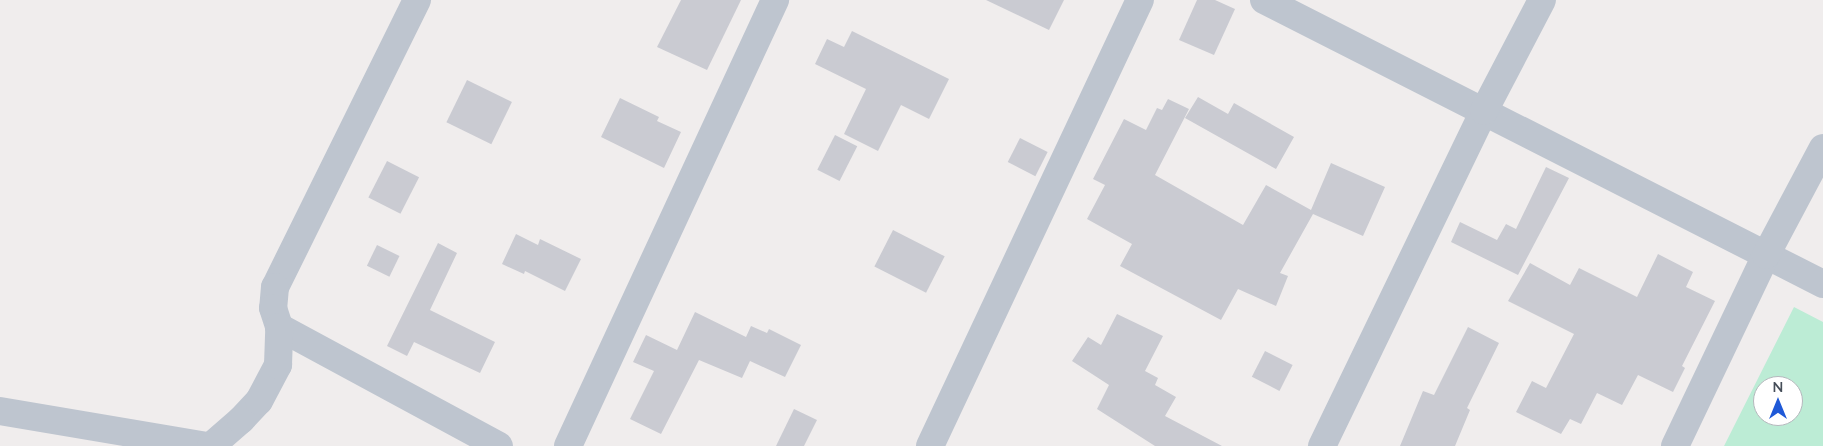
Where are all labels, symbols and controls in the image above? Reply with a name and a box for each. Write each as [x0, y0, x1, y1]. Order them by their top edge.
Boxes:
north arrow [1753, 376, 1803, 426]
text: N [1773, 378, 1783, 395]

